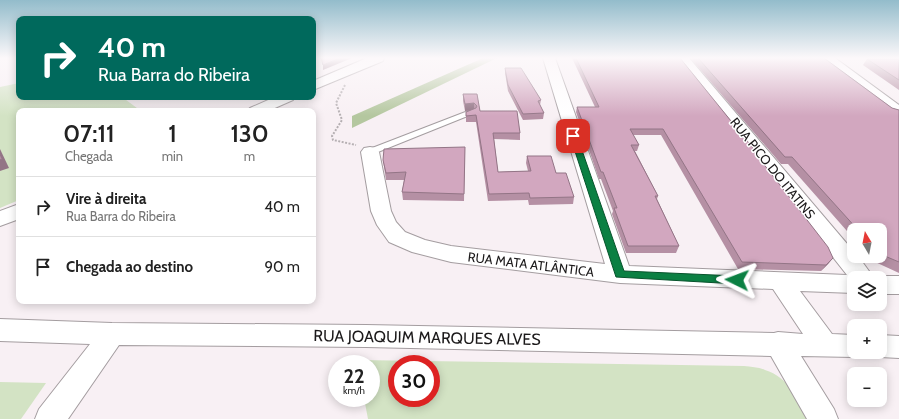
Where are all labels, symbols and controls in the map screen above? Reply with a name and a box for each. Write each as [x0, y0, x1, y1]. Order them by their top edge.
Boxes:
text: 40 m [98, 30, 166, 64]
icon: right [32, 32, 84, 84]
text: Rua Barra do Ribeira [98, 64, 250, 86]
street label: RUA PICO DO ITATINS [727, 114, 819, 222]
text: 07:11 [63, 119, 114, 148]
text: 1 [168, 119, 177, 148]
text: 130 [230, 119, 269, 148]
pin [556, 119, 590, 153]
icon: arrive [562, 125, 584, 147]
text: Chegada [65, 148, 113, 164]
text: min [162, 148, 183, 164]
text: m [244, 148, 255, 164]
text: Vire à direita [66, 190, 147, 208]
icon: right [32, 196, 54, 218]
text: 40 m [264, 198, 300, 216]
text: Rua Barra do Ribeira [66, 208, 176, 224]
north arrow [847, 223, 887, 263]
map controls [847, 223, 887, 407]
street label: RUA MATA ATLÂNTICA [467, 248, 595, 280]
icon: arrive [32, 256, 54, 278]
text: Chegada ao destino [66, 258, 193, 276]
text: 90 m [264, 258, 300, 276]
position arrow [716, 259, 758, 301]
button: layers [847, 271, 887, 311]
button: + [847, 319, 887, 359]
street label: RUA JOAQUIM MARQUES ALVES [313, 326, 541, 349]
speed limit sign: 30 [388, 355, 440, 407]
text: 22 [343, 364, 365, 388]
button: − [847, 367, 887, 407]
text: km/h [343, 384, 365, 397]

